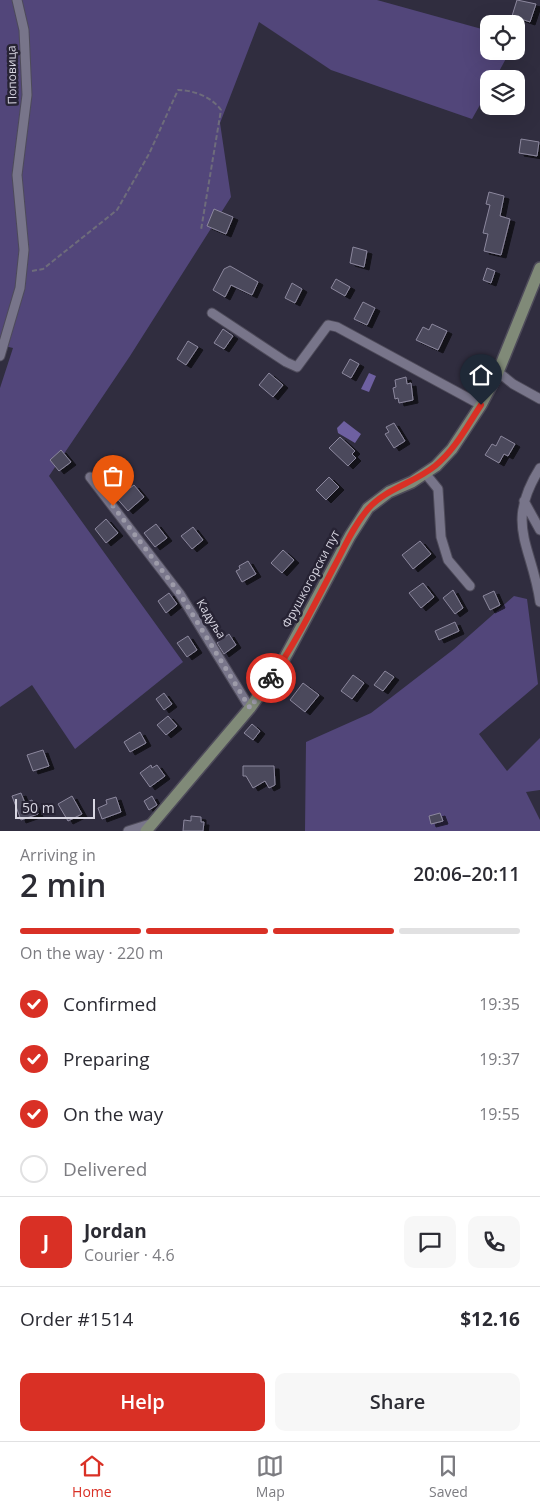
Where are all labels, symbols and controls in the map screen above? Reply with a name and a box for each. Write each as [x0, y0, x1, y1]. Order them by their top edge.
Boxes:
map controls [480, 15, 525, 115]
button: locate [480, 15, 525, 60]
street label: Поповица [2, 45, 21, 105]
button: layers [480, 70, 525, 115]
pin [460, 354, 502, 405]
icon: home [467, 361, 495, 389]
pin [92, 455, 134, 506]
icon: bag [99, 462, 127, 490]
street label: Фрушкогорски пут [278, 527, 344, 631]
street label: Кадуља [193, 596, 230, 642]
courier [246, 653, 296, 703]
icon: bike [257, 664, 285, 692]
scale bar [15, 796, 95, 819]
text: 50 m [22, 798, 55, 817]
text: Arriving in [20, 844, 96, 866]
text: 20:06–20:11 [413, 861, 520, 887]
text: 2 min [20, 863, 106, 906]
text: On the way · 220 m [20, 942, 163, 964]
icon: check [20, 990, 48, 1018]
text: Confirmed [63, 991, 157, 1017]
text: 19:35 [479, 993, 520, 1015]
icon: check [20, 1045, 48, 1073]
text: Preparing [63, 1046, 150, 1072]
text: 19:37 [479, 1048, 520, 1070]
icon: check [20, 1100, 48, 1128]
text: On the way [63, 1101, 163, 1127]
text: 19:55 [479, 1103, 520, 1125]
text: Delivered [63, 1156, 147, 1182]
button: chat [404, 1216, 456, 1268]
button: phone [468, 1216, 520, 1268]
text: Jordan [84, 1218, 147, 1244]
text: J [43, 1229, 49, 1255]
text: Courier · 4.6 [84, 1244, 175, 1266]
text: Order #1514 [20, 1306, 133, 1332]
text: $12.16 [460, 1306, 520, 1332]
button: Help [20, 1373, 265, 1431]
button: Share [275, 1373, 520, 1431]
tab: Home [72, 1452, 112, 1501]
tab: Map [256, 1452, 285, 1501]
tab: Saved [429, 1452, 468, 1501]

